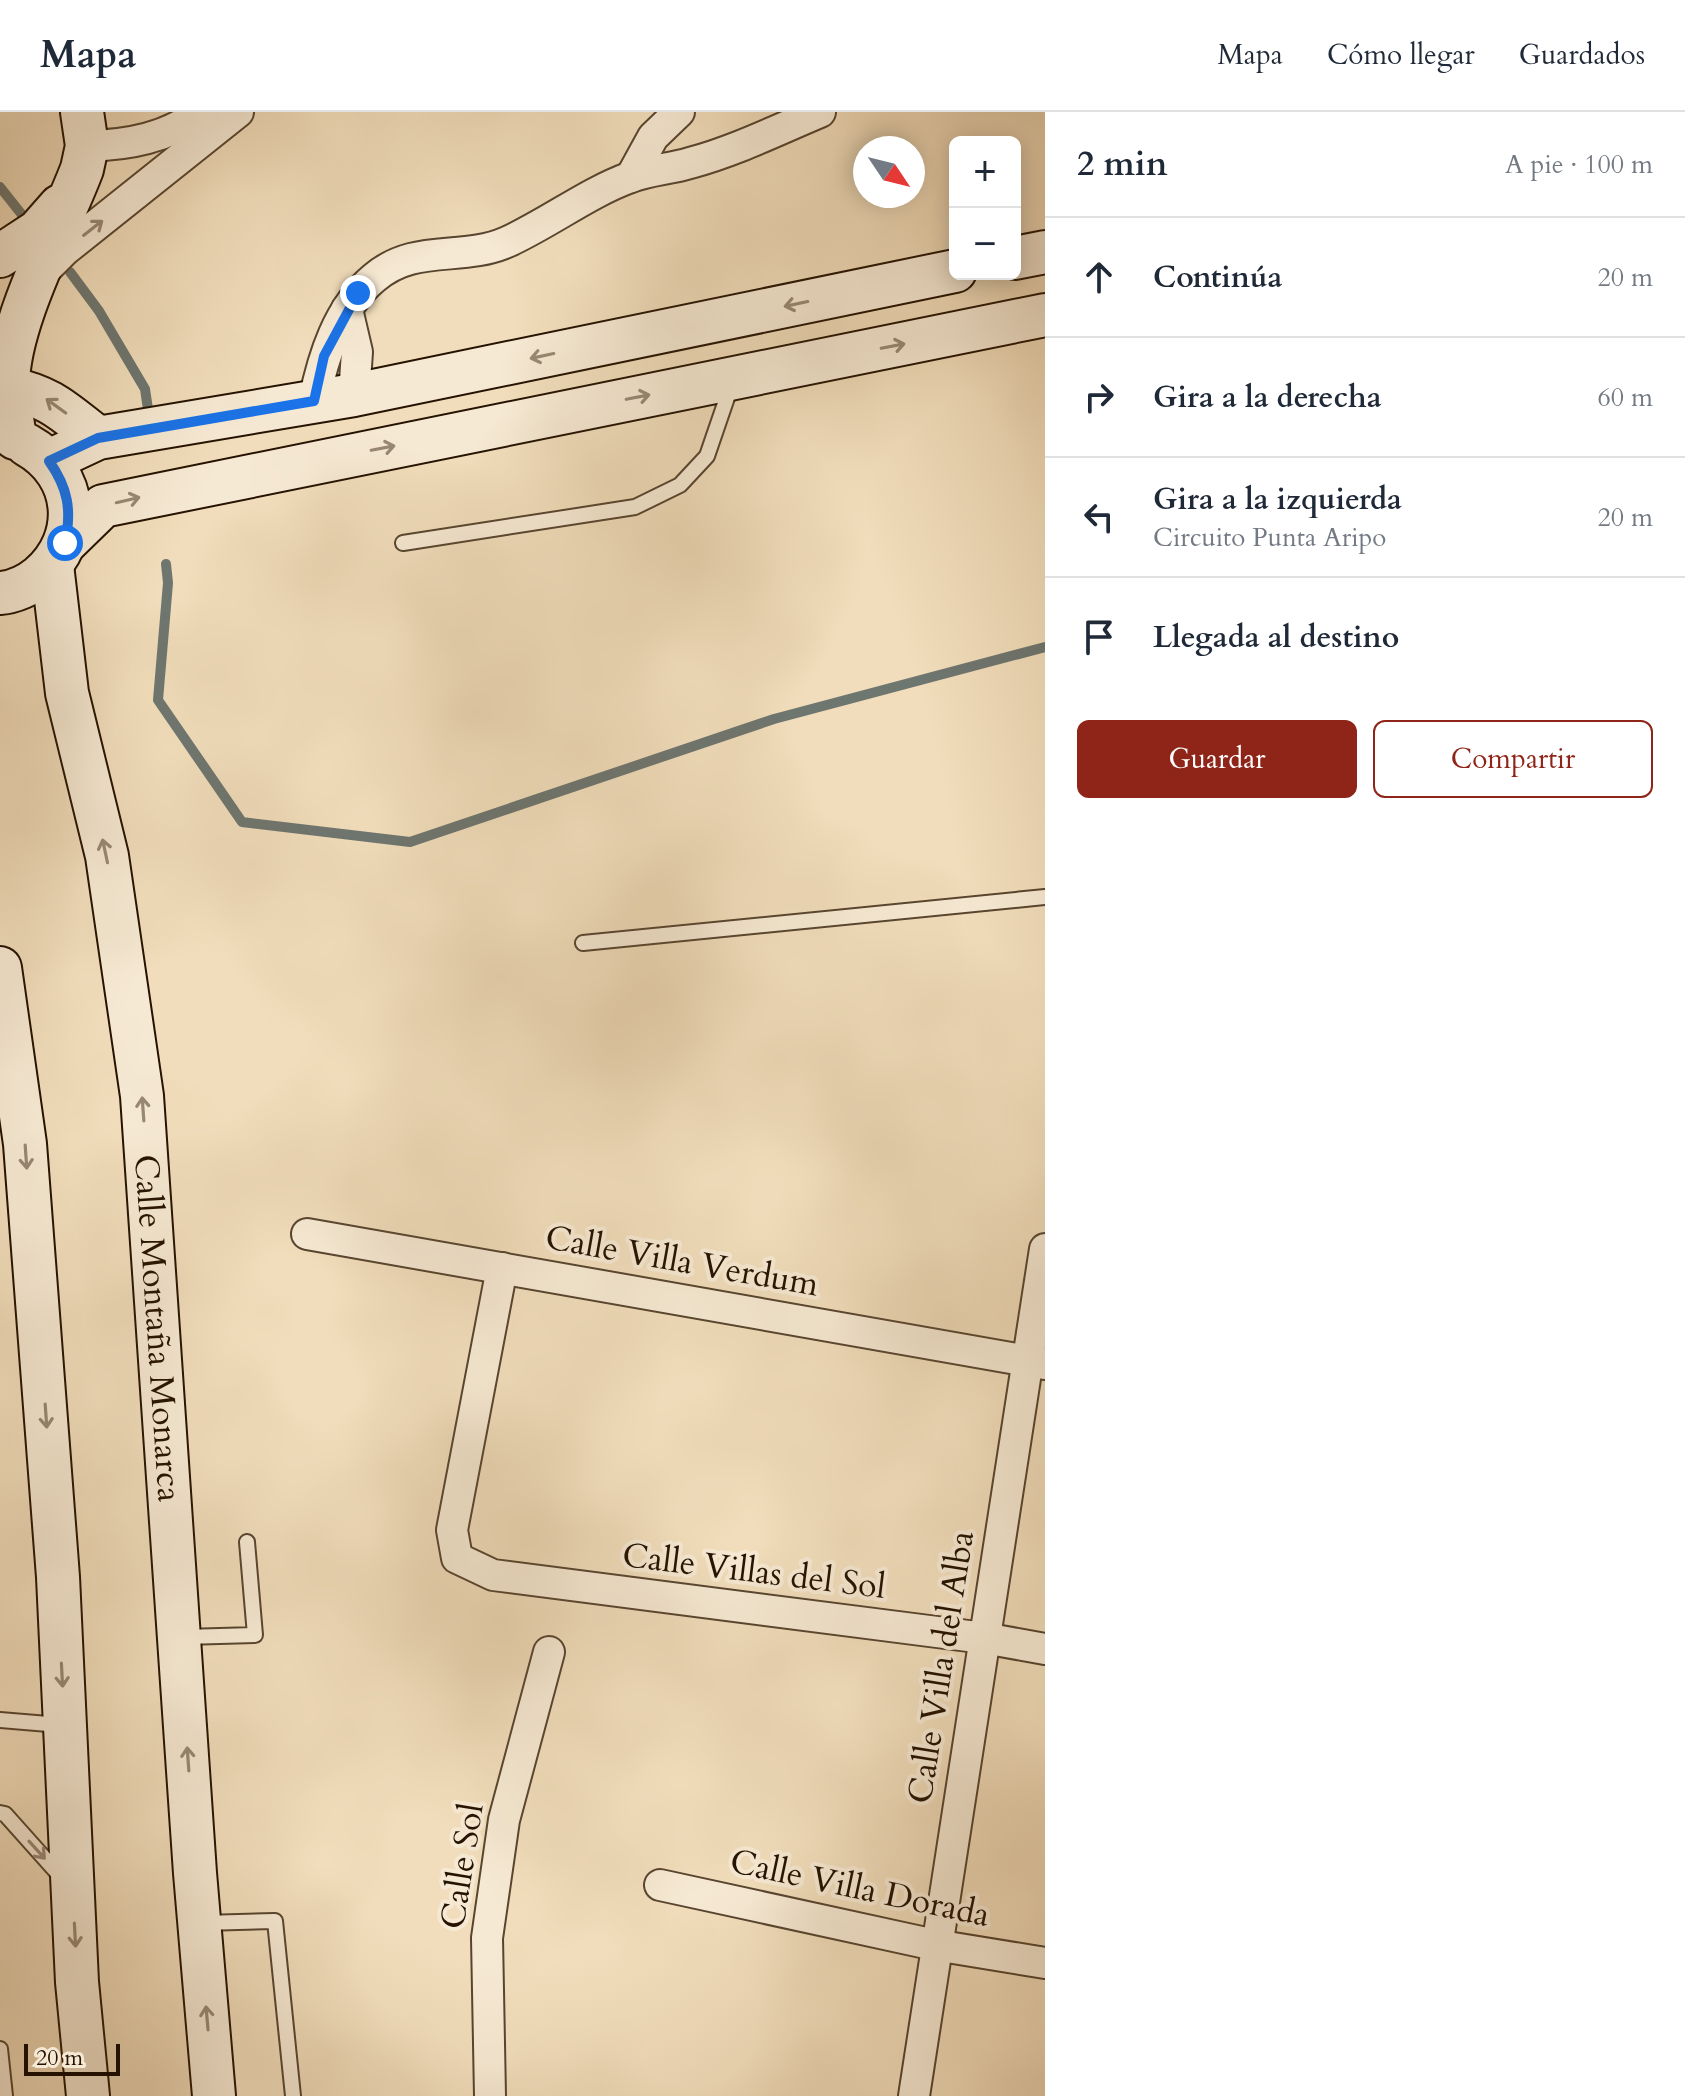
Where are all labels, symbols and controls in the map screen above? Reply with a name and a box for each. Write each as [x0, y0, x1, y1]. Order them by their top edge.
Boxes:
text: Mapa [40, 29, 136, 81]
text: Mapa [1217, 36, 1283, 74]
text: Cómo llegar [1327, 36, 1475, 74]
text: Guardados [1519, 36, 1645, 74]
north arrow [853, 136, 925, 208]
map controls [949, 136, 1021, 280]
button: + [949, 136, 1021, 208]
text: 2 min [1077, 141, 1168, 187]
text: A pie · 100 m [1505, 147, 1653, 182]
button: − [949, 208, 1021, 280]
one-way arrow [82, 219, 103, 236]
icon: ahead [1077, 255, 1121, 299]
text: Continúa [1153, 257, 1283, 298]
text: 20 m [1597, 260, 1653, 295]
route end [340, 275, 376, 311]
one-way arrow [784, 297, 810, 312]
one-way arrow [879, 338, 905, 353]
one-way arrow [529, 349, 555, 364]
icon: right [1077, 375, 1121, 419]
text: Gira a la derecha [1153, 377, 1382, 418]
text: 60 m [1597, 380, 1653, 415]
one-way arrow [624, 389, 650, 404]
one-way arrow [46, 398, 68, 414]
one-way arrow [369, 440, 395, 455]
text: Gira a la izquierda [1153, 479, 1402, 520]
one-way arrow [115, 492, 140, 507]
icon: left [1077, 495, 1121, 539]
text: 20 m [1597, 500, 1653, 535]
text: Circuito Punta Aripo [1153, 520, 1386, 555]
route start [47, 525, 83, 561]
icon: arrive [1077, 615, 1121, 659]
text: Llegada al destino [1153, 617, 1399, 658]
button: Guardar [1077, 720, 1357, 798]
button: Compartir [1373, 720, 1653, 798]
one-way arrow [97, 839, 112, 865]
one-way arrow [135, 1096, 150, 1123]
one-way arrow [19, 1143, 34, 1170]
street label: Calle Montaña Monarca [123, 1153, 193, 1504]
street label: Calle Villa Verdum [542, 1214, 822, 1308]
one-way arrow [39, 1402, 54, 1429]
street label: Calle Villa del Alba [897, 1527, 985, 1807]
street label: Calle Villas del Sol [620, 1532, 889, 1610]
one-way arrow [55, 1661, 70, 1688]
one-way arrow [180, 1746, 195, 1773]
street label: Calle Sol [429, 1800, 495, 1932]
street label: Calle Villa Dorada [726, 1838, 994, 1938]
one-way arrow [28, 1840, 46, 1860]
one-way arrow [68, 1921, 83, 1948]
one-way arrow [199, 2005, 214, 2032]
scale bar [24, 2040, 120, 2076]
text: 20 m [36, 2043, 83, 2073]

